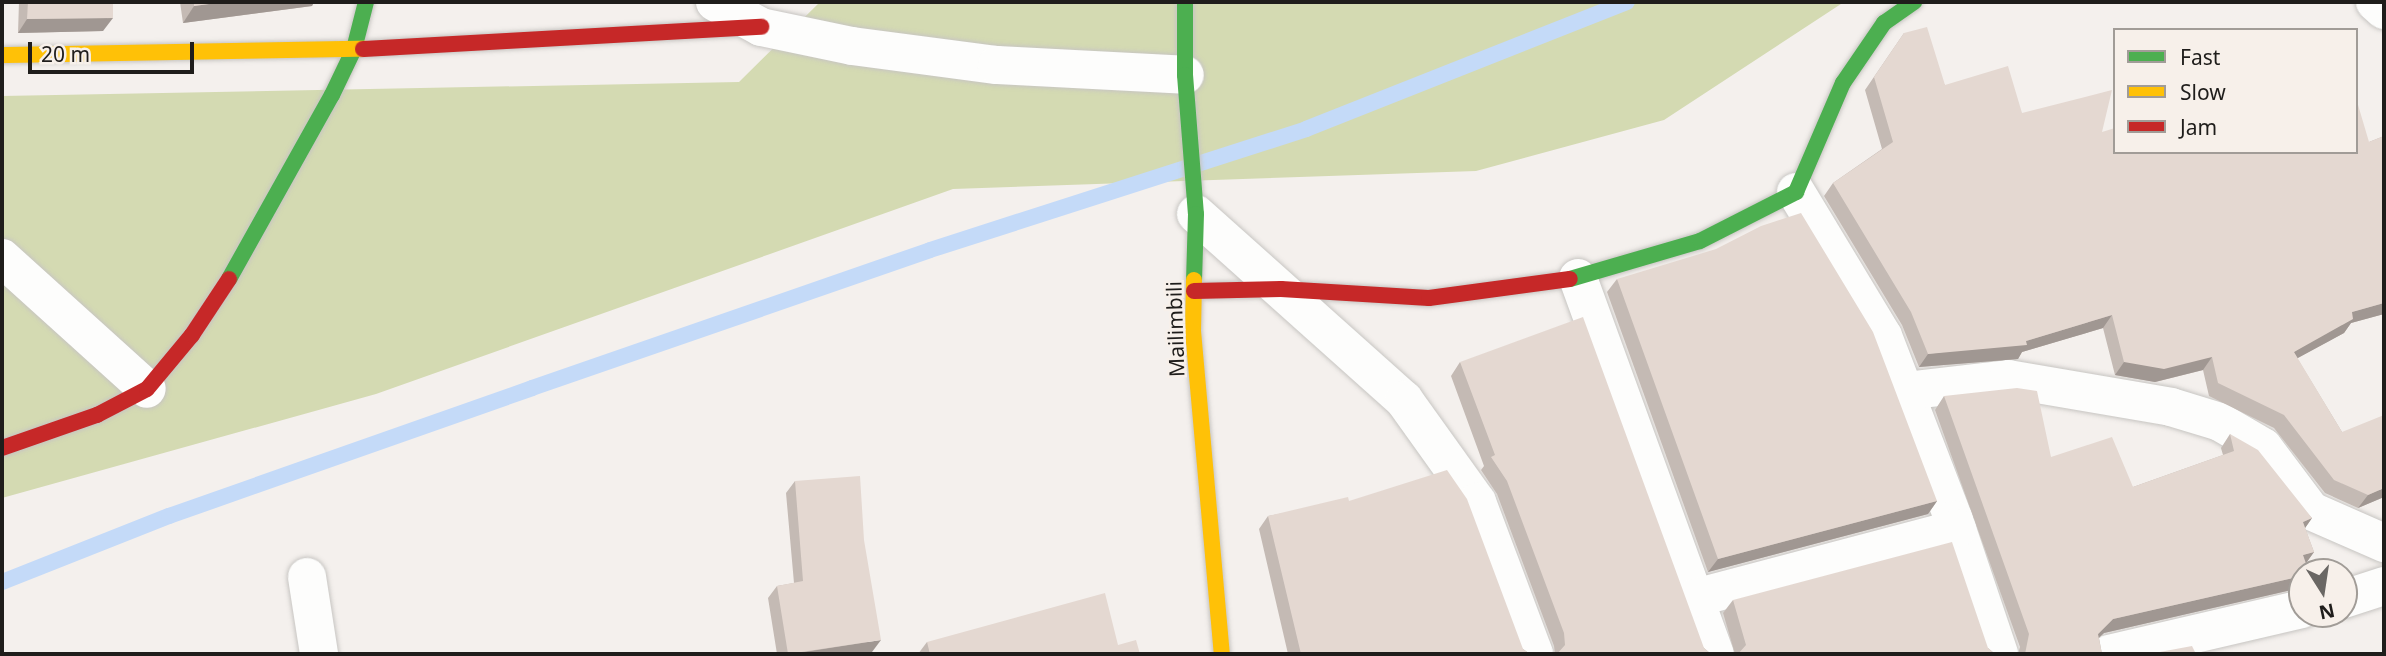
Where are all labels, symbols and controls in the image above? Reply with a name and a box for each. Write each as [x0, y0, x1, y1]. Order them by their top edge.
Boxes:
scale bar [32, 28, 198, 72]
legend [2113, 28, 2358, 154]
text: 20 m [41, 40, 90, 68]
text: Fast [2180, 43, 2220, 71]
text: Slow [2180, 78, 2226, 106]
text: Jam [2180, 113, 2217, 141]
street label: Mailimbili [1161, 281, 1189, 377]
north arrow [2288, 558, 2358, 628]
text: N [2317, 597, 2337, 626]

